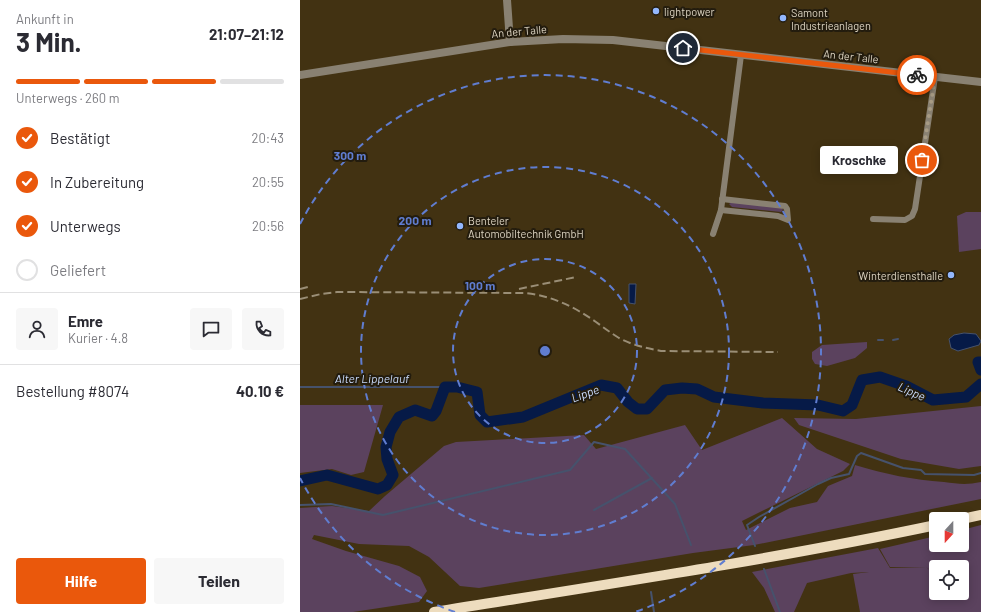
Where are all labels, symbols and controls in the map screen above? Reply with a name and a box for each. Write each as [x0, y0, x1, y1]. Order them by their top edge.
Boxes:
place label: lightpower [664, 5, 715, 18]
marker: lightpower [651, 6, 661, 16]
place label: Samont Industrieanlagen [791, 6, 871, 32]
text: Ankunft in [16, 11, 74, 27]
marker: Samont Industrieanlagen [778, 13, 788, 23]
street label: An der Talle [491, 22, 547, 40]
text: 21:07–21:12 [209, 25, 284, 43]
text: 3 Min. [16, 26, 82, 57]
pin [666, 31, 700, 65]
icon: home [672, 37, 694, 59]
street label: An der Talle [823, 47, 879, 65]
courier [897, 55, 937, 95]
icon: bike [906, 64, 928, 86]
text: Unterwegs · 260 m [16, 90, 119, 106]
icon: check [16, 127, 38, 149]
text: Bestätigt [50, 129, 110, 147]
text: 20:43 [251, 130, 284, 146]
pin [905, 143, 939, 177]
callout: Kroschke [820, 146, 898, 174]
text: 300 m [334, 148, 366, 162]
icon: bag [911, 149, 933, 171]
text: Kroschke [832, 152, 886, 168]
icon: check [16, 171, 38, 193]
text: In Zubereitung [50, 173, 144, 191]
text: 20:55 [252, 174, 284, 190]
text: 200 m [399, 213, 431, 227]
place label: Benteler Automobiltechnik GmbH [468, 214, 584, 240]
icon: check [16, 215, 38, 237]
text: Unterwegs [50, 217, 121, 235]
text: 20:56 [252, 218, 284, 234]
marker: Benteler Automobiltechnik GmbH [455, 221, 465, 231]
text: Geliefert [50, 261, 106, 279]
place label: Winterdiensthalle [859, 269, 943, 282]
marker: Winterdiensthalle [946, 270, 956, 280]
text: 100 m [465, 278, 495, 292]
button: person [16, 308, 58, 350]
button: chat [190, 308, 232, 350]
button: phone [242, 308, 284, 350]
text: Emre [68, 312, 103, 330]
text: Kurier · 4.8 [68, 330, 128, 346]
centre of rings [538, 344, 552, 358]
water label: Alter Lippelauf [335, 371, 410, 385]
water label: Lippe [896, 379, 928, 403]
text: Bestellung #8074 [16, 382, 129, 400]
text: 40.10 € [236, 382, 284, 400]
water label: Lippe [569, 382, 601, 404]
north arrow [929, 512, 969, 552]
map controls [929, 512, 969, 600]
button: Hilfe [16, 558, 146, 604]
button: Teilen [154, 558, 284, 604]
button: locate [929, 560, 969, 600]

